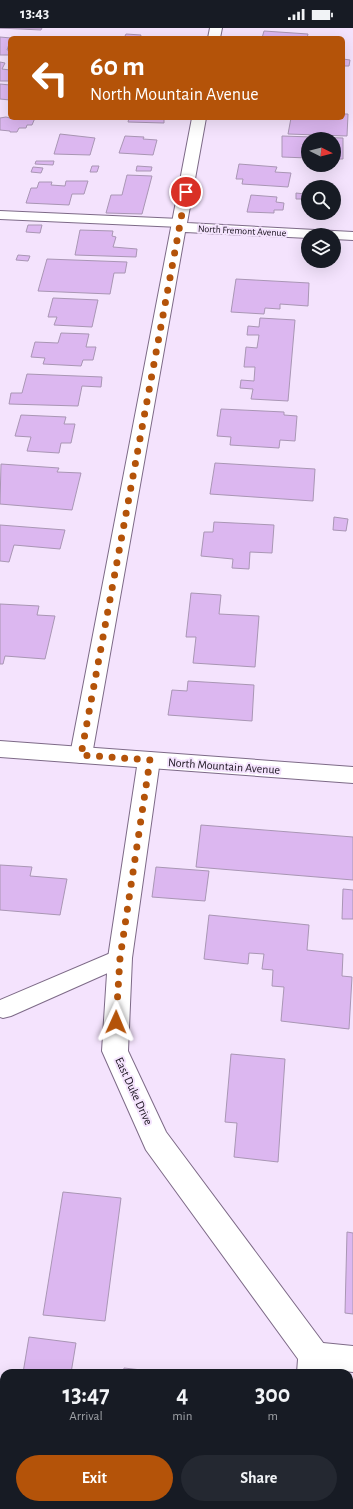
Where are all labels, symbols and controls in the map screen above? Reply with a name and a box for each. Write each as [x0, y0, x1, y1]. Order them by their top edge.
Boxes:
text: 13:43 [20, 6, 49, 21]
icon: left [24, 52, 76, 104]
text: 60 m [90, 53, 145, 81]
text: North Mountain Avenue [90, 86, 259, 104]
north arrow [301, 132, 341, 172]
map controls [301, 132, 341, 268]
pin [169, 175, 203, 209]
button: search [301, 180, 341, 220]
icon: arrive [175, 181, 197, 203]
street label: North Fremont Avenue [198, 224, 287, 238]
button: layers [301, 228, 341, 268]
street label: North Mountain Avenue [168, 756, 280, 776]
position arrow [95, 1001, 137, 1043]
street label: East Duke Drive [113, 1055, 155, 1127]
text: 13:47 [63, 1383, 110, 1407]
text: 4 [176, 1383, 188, 1407]
text: 300 [255, 1383, 290, 1407]
text: Arrival [69, 1410, 103, 1423]
text: min [172, 1410, 192, 1423]
text: m [267, 1410, 278, 1423]
button: Exit [16, 1455, 173, 1501]
button: Share [181, 1455, 337, 1501]

